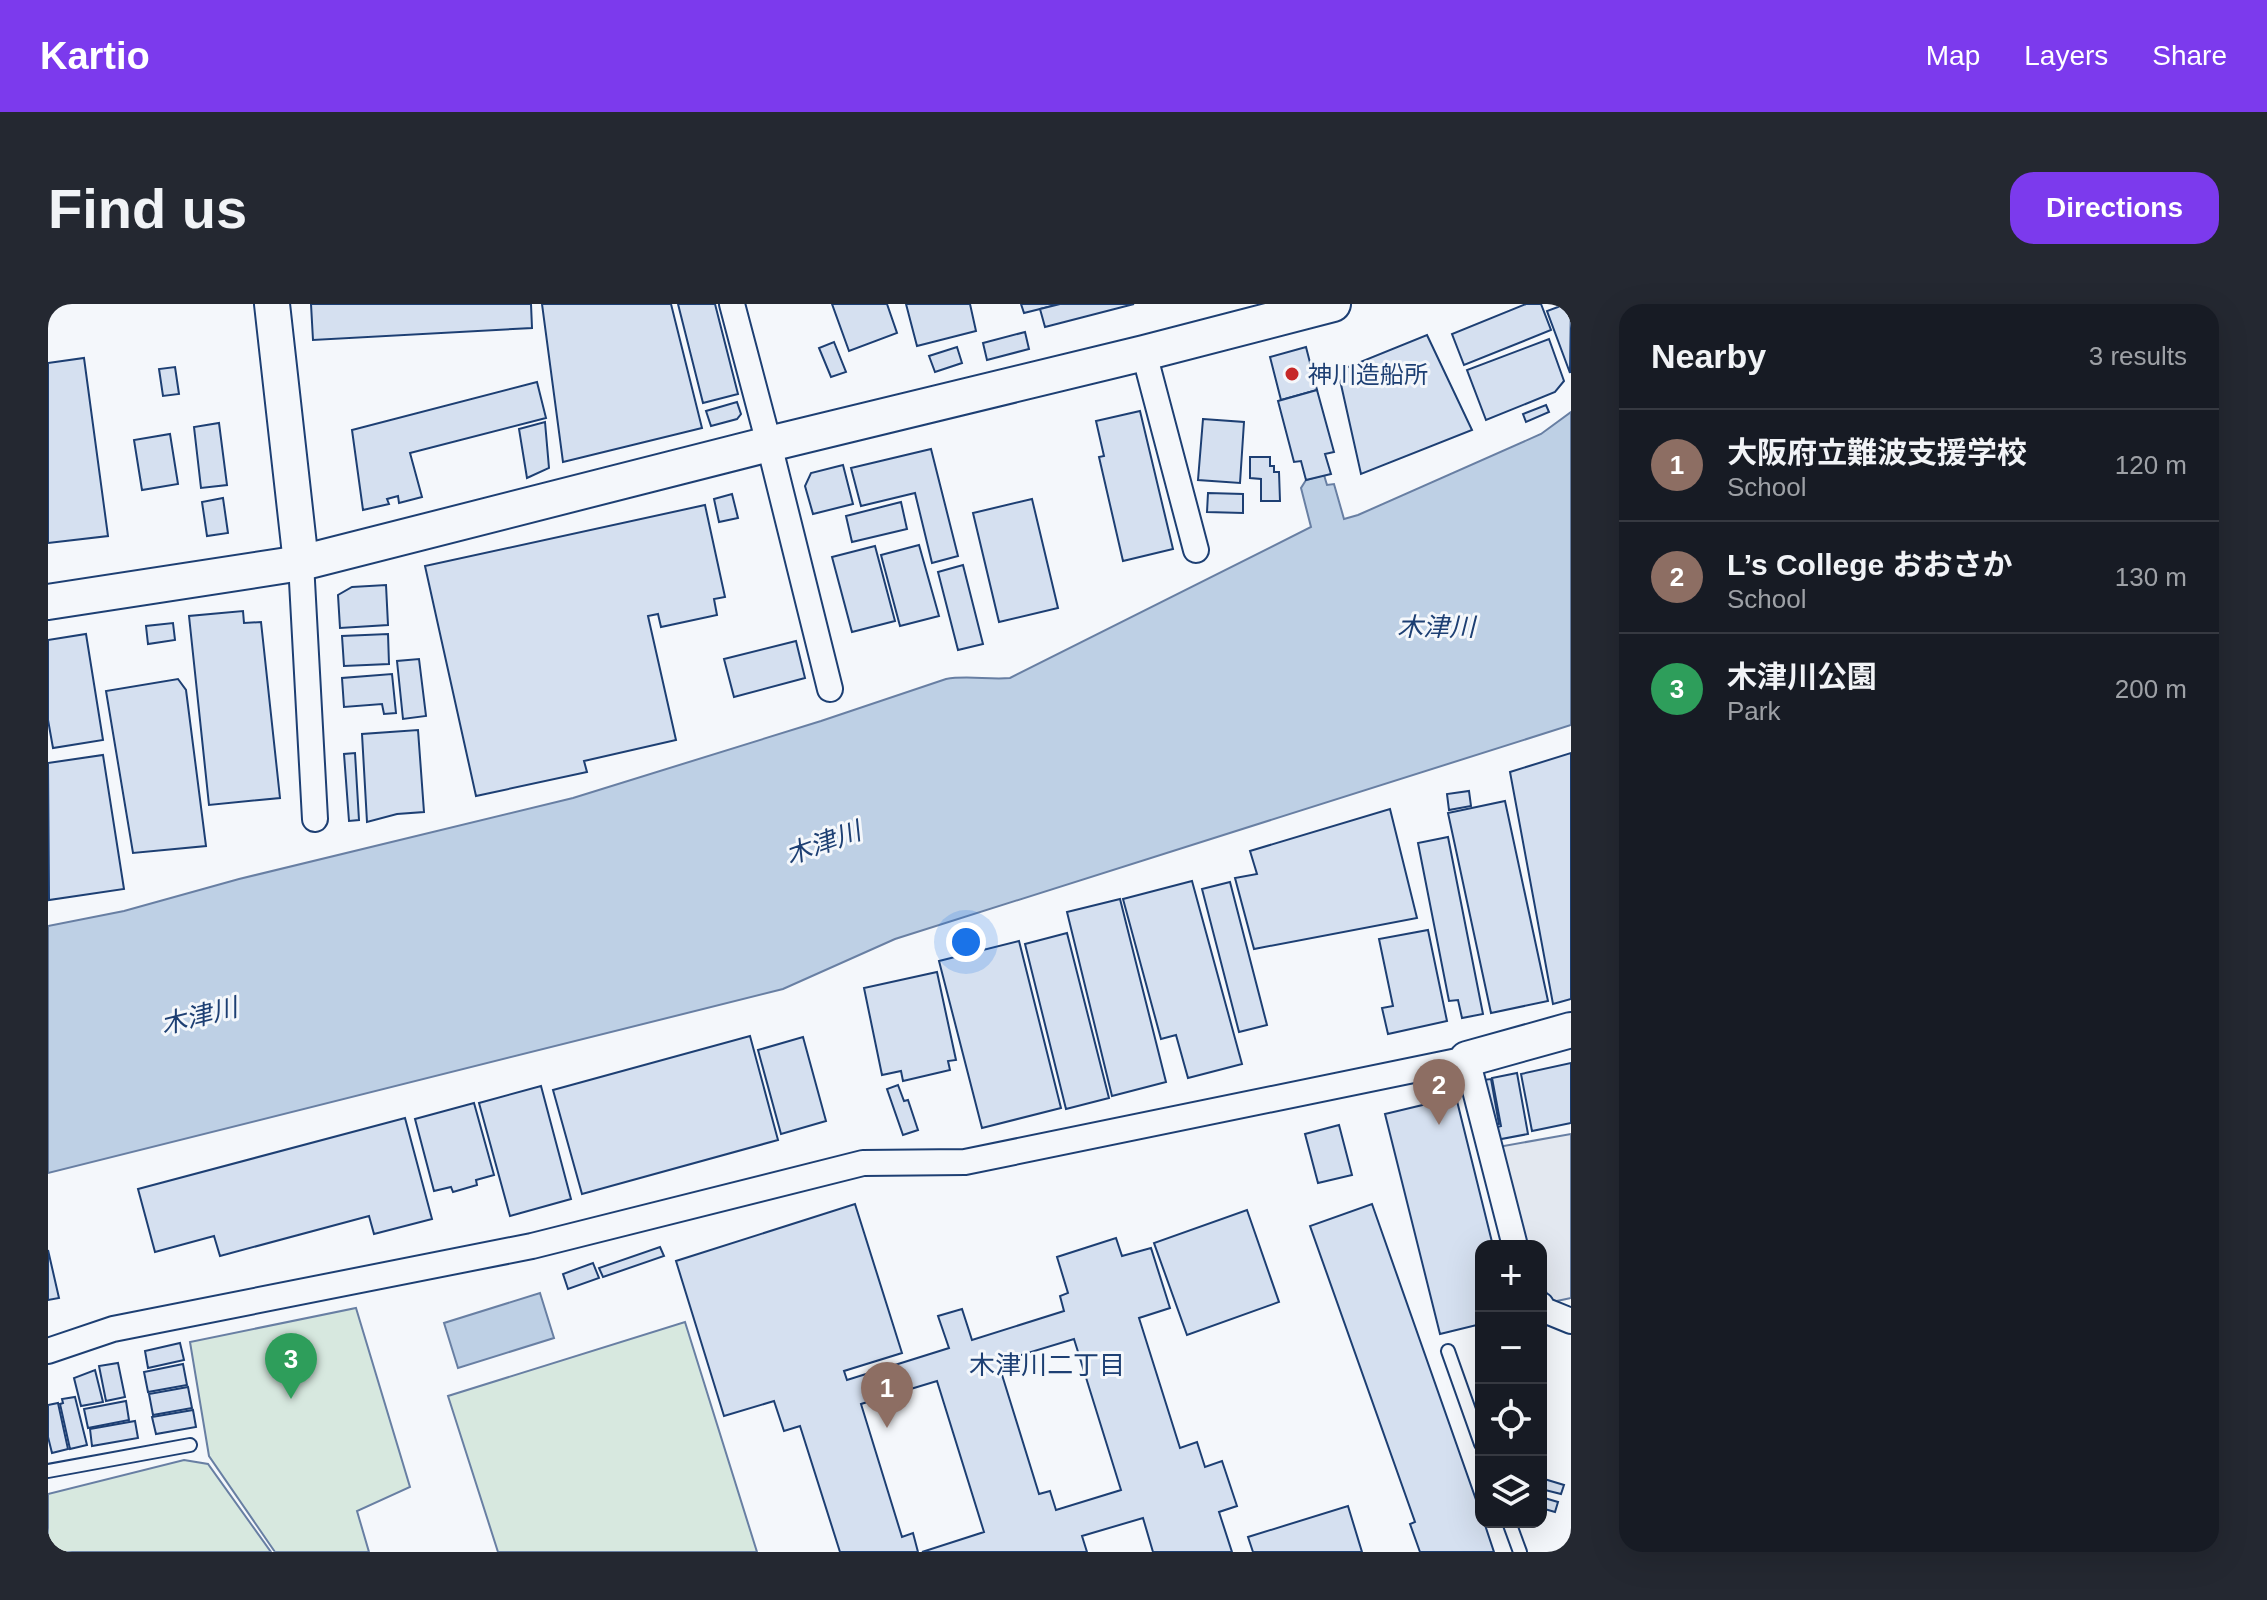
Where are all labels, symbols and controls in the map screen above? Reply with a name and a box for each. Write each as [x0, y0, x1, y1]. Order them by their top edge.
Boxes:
text: Kartio [40, 35, 150, 77]
text: Map [1926, 40, 1980, 71]
text: Layers [2024, 40, 2108, 71]
text: Share [2152, 40, 2227, 71]
button: Directions [2010, 172, 2219, 244]
text: Find us [48, 177, 247, 240]
text: Nearby [1651, 337, 1766, 375]
text: 3 results [2089, 341, 2187, 371]
place label: 神川造船所 [1308, 361, 1428, 388]
marker: 神川造船所 [1283, 365, 1301, 383]
text: 大阪府立難波支援学校 [1727, 436, 2027, 469]
text: 1 [1670, 450, 1684, 480]
text: 120 m [2115, 450, 2187, 480]
text: School [1727, 472, 1807, 502]
text: L’s College おおさか [1727, 548, 2013, 581]
text: 2 [1670, 562, 1684, 592]
text: 130 m [2115, 562, 2187, 592]
text: School [1727, 584, 1807, 614]
water label: 木津川 [1397, 612, 1478, 642]
text: 木津川公園 [1727, 660, 1877, 693]
text: 3 [1670, 674, 1684, 704]
text: 200 m [2115, 674, 2187, 704]
text: Park [1727, 696, 1780, 726]
water label: 木津川 [781, 815, 868, 870]
your location [946, 922, 986, 962]
water label: 木津川 [158, 991, 243, 1040]
pin: 2 [1413, 1059, 1465, 1125]
map controls [1475, 1240, 1547, 1528]
button: + [1475, 1240, 1547, 1312]
button: − [1475, 1312, 1547, 1384]
pin: 3 [265, 1333, 317, 1399]
district label: 木津川二丁目 [969, 1350, 1125, 1380]
pin: 1 [861, 1362, 913, 1428]
button: locate [1475, 1384, 1547, 1456]
button: layers [1475, 1456, 1547, 1528]

